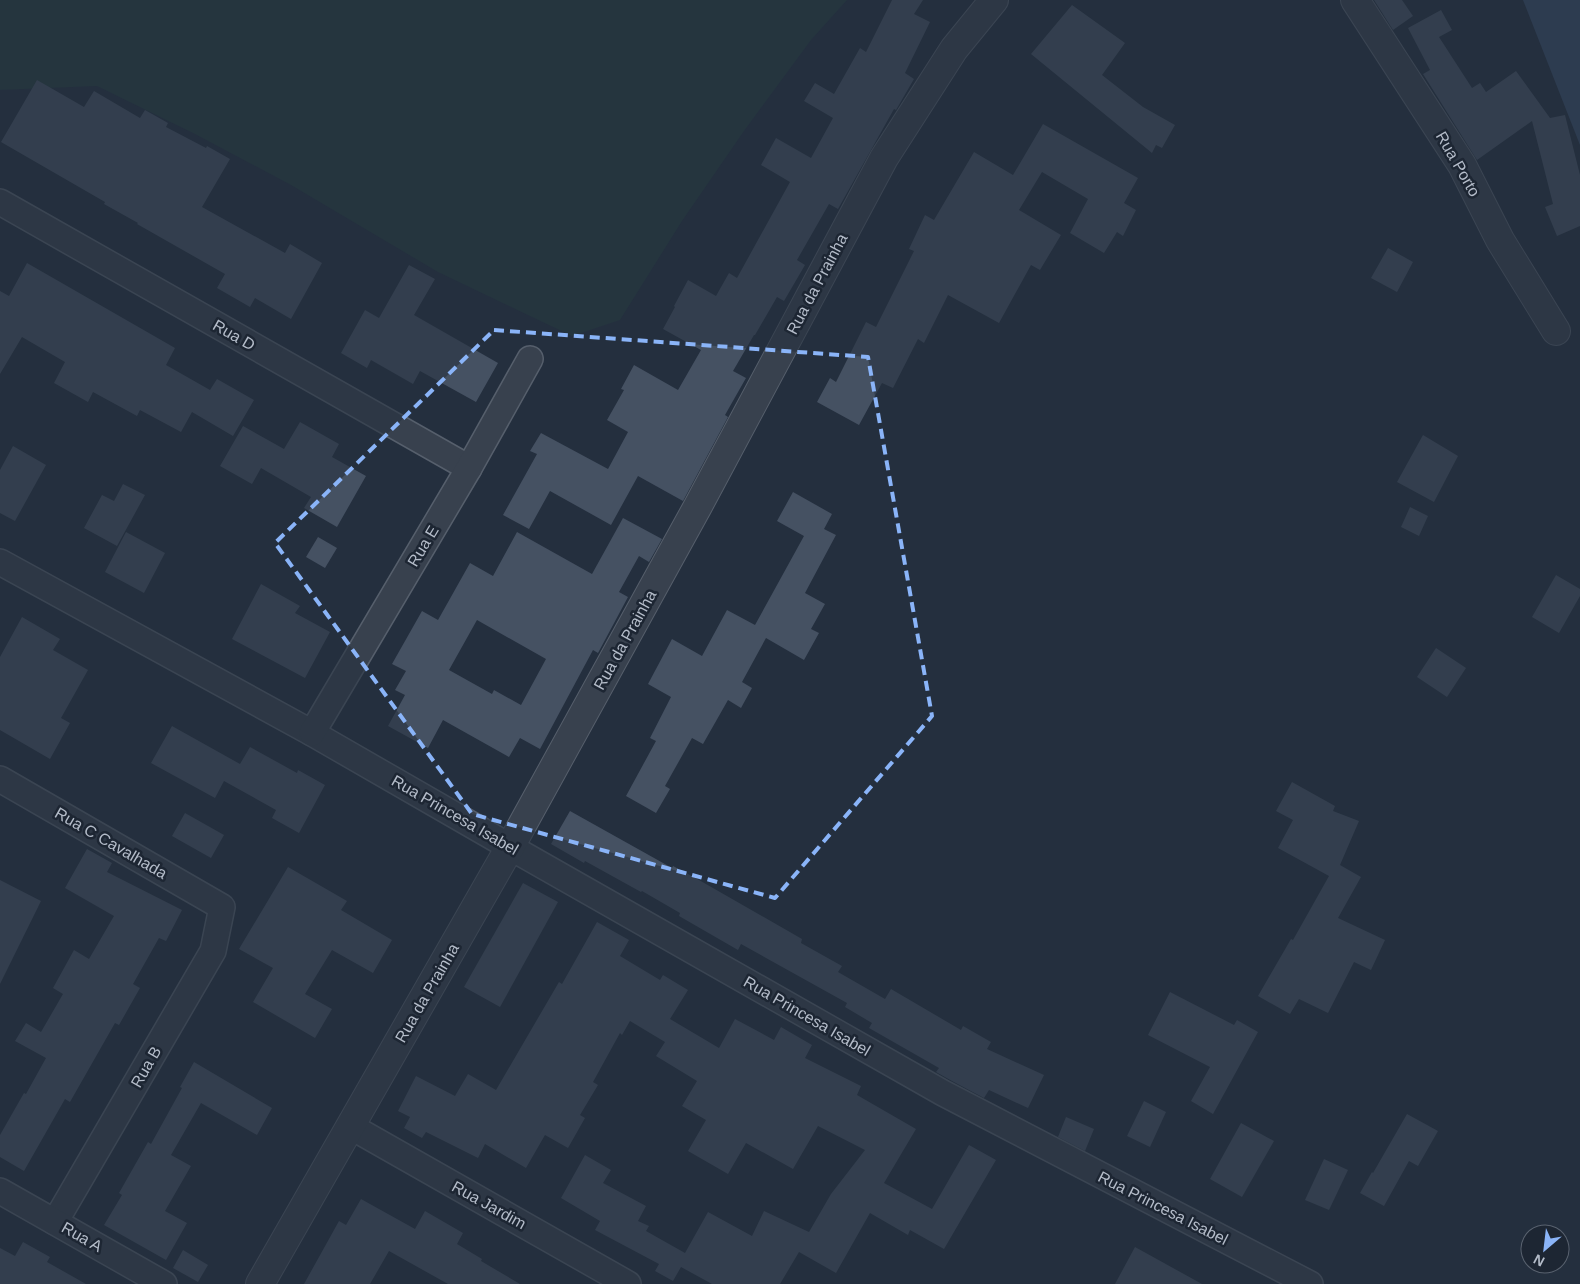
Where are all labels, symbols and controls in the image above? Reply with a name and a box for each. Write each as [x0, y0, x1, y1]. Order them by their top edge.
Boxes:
street label: Rua Porto [1433, 129, 1483, 200]
street label: Rua da Prainha [783, 231, 851, 337]
street label: Rua D [210, 316, 258, 354]
street label: Rua E [404, 523, 442, 569]
street label: Rua da Prainha [591, 587, 659, 693]
street label: Rua Princesa Isabel [389, 772, 521, 858]
street label: Rua C Cavalhada [52, 804, 170, 882]
street label: Rua da Prainha [392, 941, 462, 1045]
street label: Rua Princesa Isabel [741, 973, 873, 1059]
street label: Rua B [128, 1043, 164, 1091]
street label: Rua Princesa Isabel [1095, 1168, 1231, 1248]
street label: Rua Jardim [449, 1178, 529, 1232]
street label: Rua A [59, 1219, 105, 1255]
north arrow [1520, 1224, 1570, 1274]
text: N [1531, 1251, 1547, 1270]

